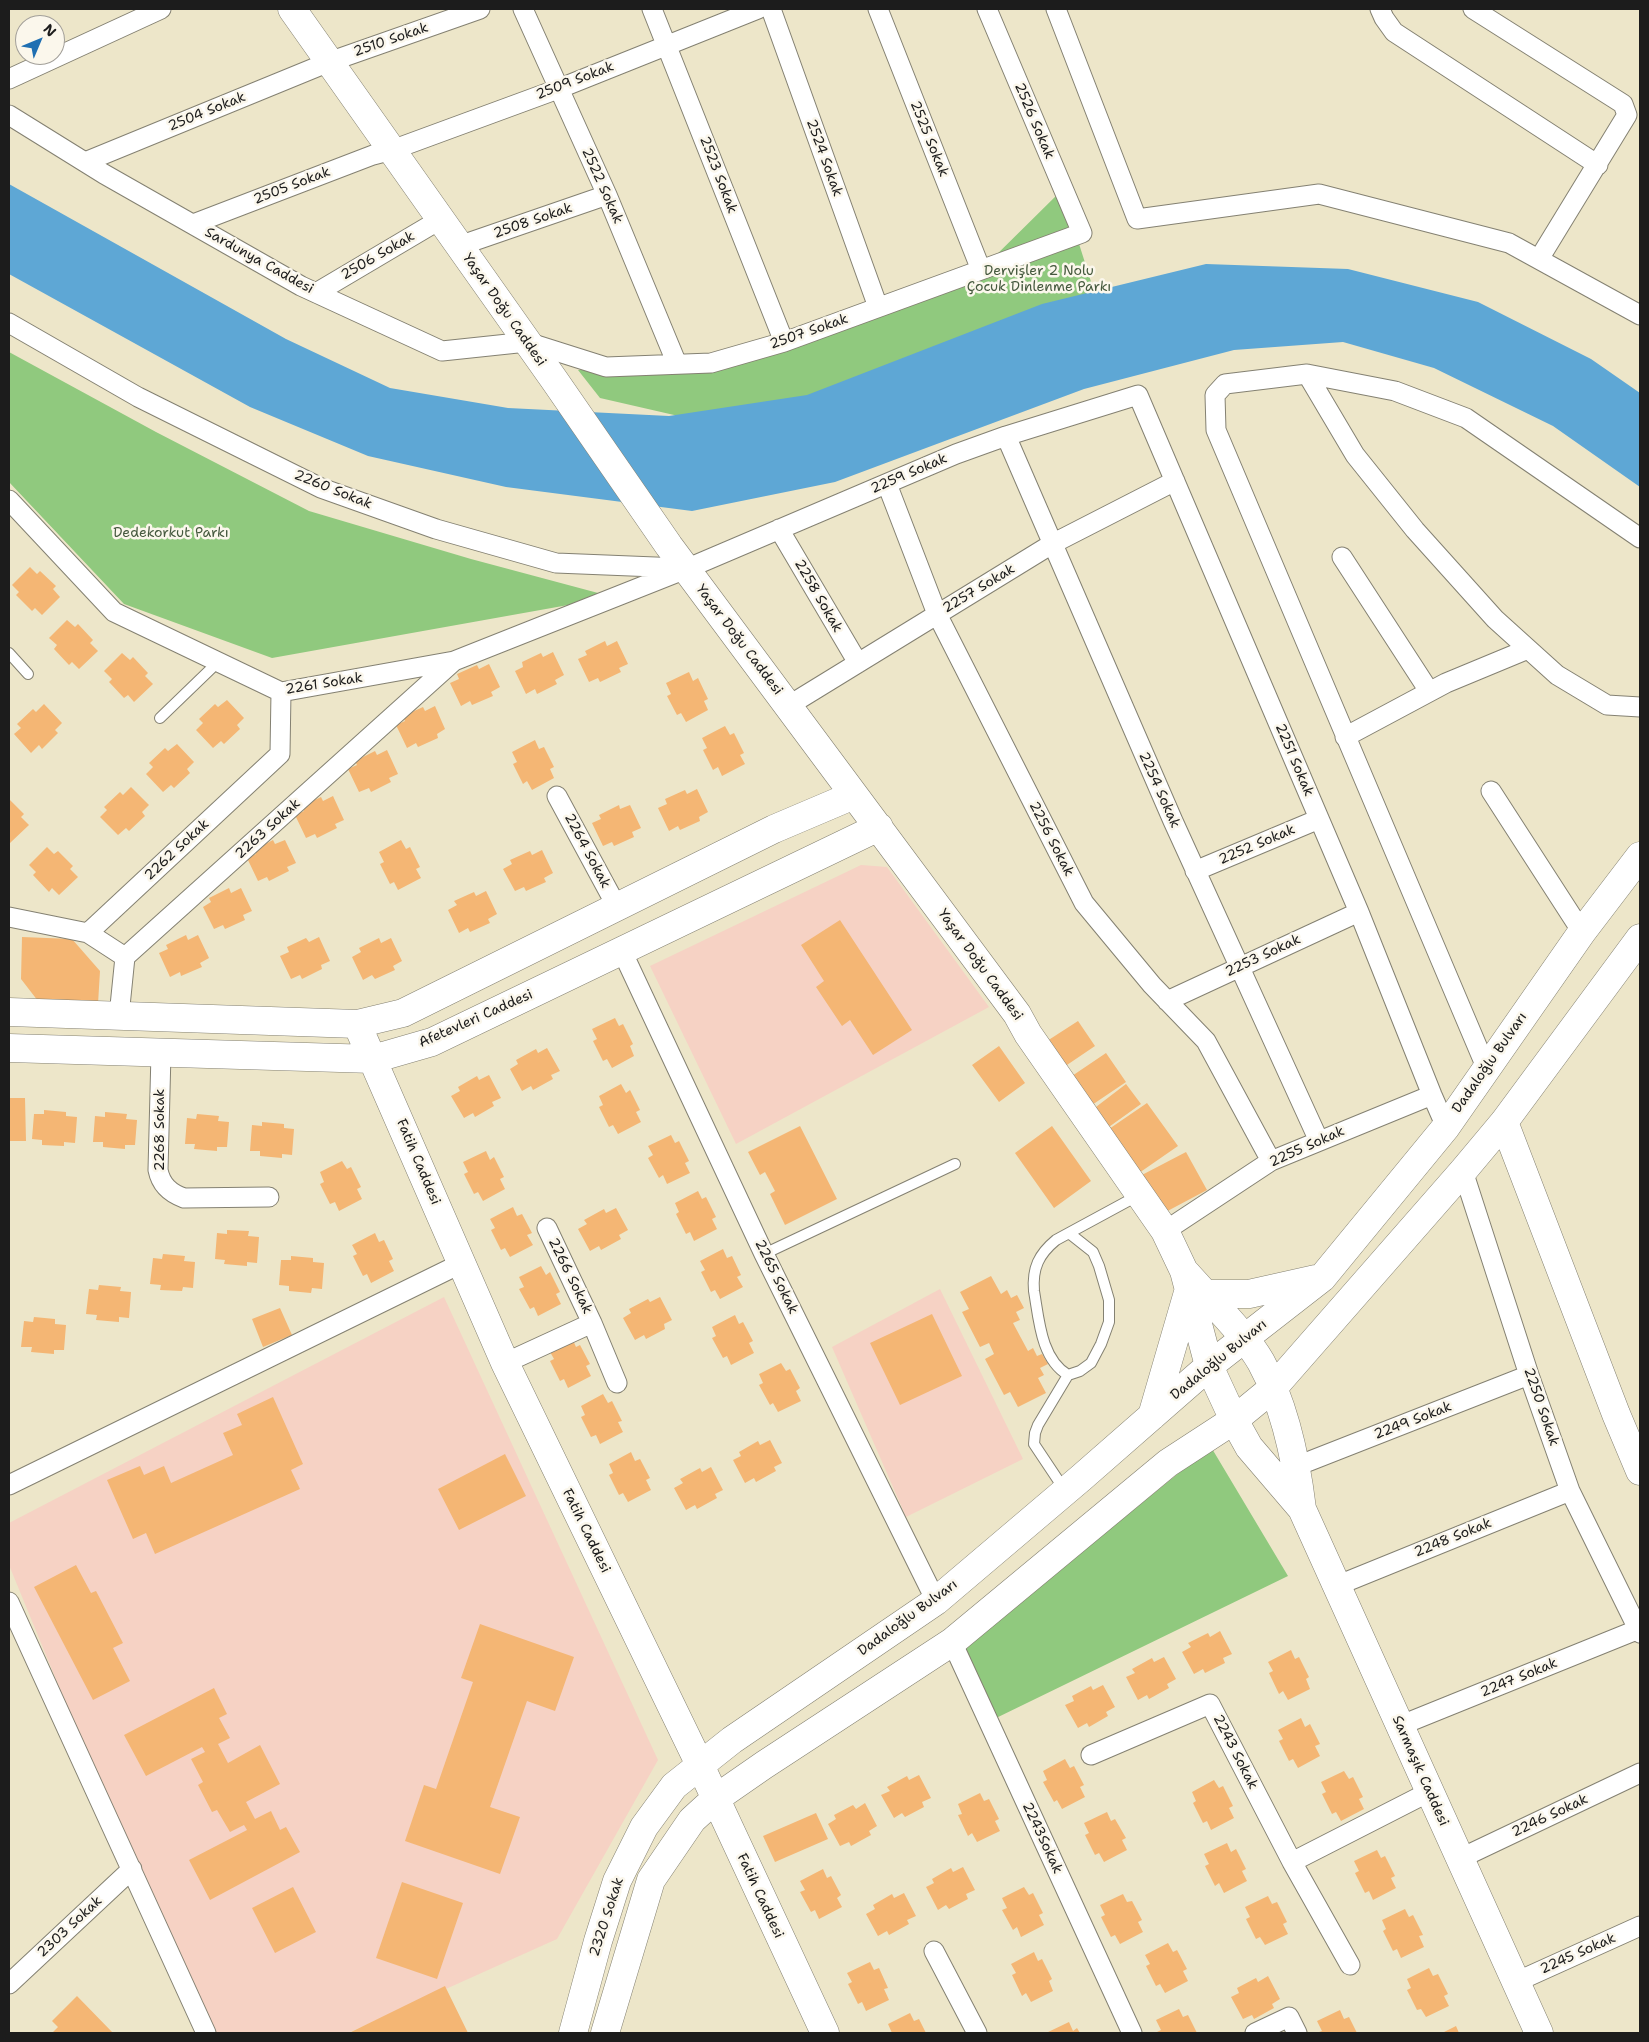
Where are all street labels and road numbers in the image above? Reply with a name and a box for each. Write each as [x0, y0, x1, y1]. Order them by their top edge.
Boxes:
street label: 2510 Sokak [351, 19, 431, 61]
street label: 2509 Sokak [534, 58, 616, 104]
street label: 2526 Sokak [1010, 80, 1058, 162]
street label: 2504 Sokak [166, 89, 248, 135]
street label: 2525 Sokak [906, 99, 952, 179]
street label: 2524 Sokak [802, 117, 846, 199]
street label: 2523 Sokak [696, 134, 740, 216]
street label: 2522 Sokak [578, 145, 626, 227]
street label: 2505 Sokak [251, 164, 333, 208]
street label: 2508 Sokak [491, 200, 575, 242]
street label: Sardunya Caddesi [202, 224, 316, 298]
street label: 2506 Sokak [338, 228, 418, 284]
street label: Yaşar Doğu Caddesi [459, 250, 549, 370]
street label: 2507 Sokak [768, 311, 850, 353]
street label: 2259 Sokak [868, 450, 950, 498]
street label: 2260 Sokak [292, 467, 374, 513]
street label: 2258 Sokak [790, 556, 846, 636]
street label: 2257 Sokak [940, 561, 1018, 617]
street label: Yaşar Doğu Caddesi [692, 581, 786, 699]
street label: 2261 Sokak [284, 670, 364, 698]
street label: 2251 Sokak [1271, 721, 1317, 799]
street label: 2254 Sokak [1135, 749, 1183, 831]
street label: 2263 Sokak [232, 795, 304, 863]
street label: 2256 Sokak [1025, 799, 1077, 879]
street label: 2264 Sokak [560, 811, 614, 891]
street label: 2262 Sokak [141, 816, 213, 884]
street label: 2252 Sokak [1216, 821, 1298, 869]
street label: Yaşar Doğu Caddesi [934, 906, 1026, 1024]
street label: 2253 Sokak [1223, 931, 1303, 981]
street label: Afetevleri Caddesi [416, 986, 536, 1052]
street label: Dadaloğlu Bulvarı [1449, 1009, 1531, 1117]
street label: 2268 Sokak [152, 1089, 168, 1171]
street label: Fatih Caddesi [392, 1117, 444, 1207]
street label: 2255 Sokak [1267, 1123, 1347, 1171]
street label: 2266 Sokak [544, 1235, 596, 1317]
street label: 2265 Sokak [751, 1237, 801, 1317]
street label: Dadaloğlu Bulvarı [1167, 1316, 1271, 1404]
street label: 2250 Sokak [1520, 1366, 1562, 1448]
street label: 2249 Sokak [1372, 1398, 1454, 1444]
street label: Fatih Caddesi [558, 1486, 614, 1576]
street label: 2248 Sokak [1412, 1515, 1494, 1561]
street label: Dadaloğlu Bulvarı [855, 1576, 961, 1660]
street label: 2247 Sokak [1478, 1655, 1560, 1701]
street label: 2243 Sokak [1209, 1712, 1261, 1792]
street label: Sarmaşık Caddesi [1388, 1713, 1452, 1829]
street label: 2246 Sokak [1509, 1791, 1591, 1841]
street label: 2243Sokak [1018, 1800, 1066, 1876]
street label: Fatih Caddesi [733, 1851, 787, 1941]
street label: 2320 Sokak [586, 1875, 628, 1959]
street label: 2303 Sokak [34, 1893, 106, 1961]
street label: 2245 Sokak [1538, 1930, 1618, 1978]

